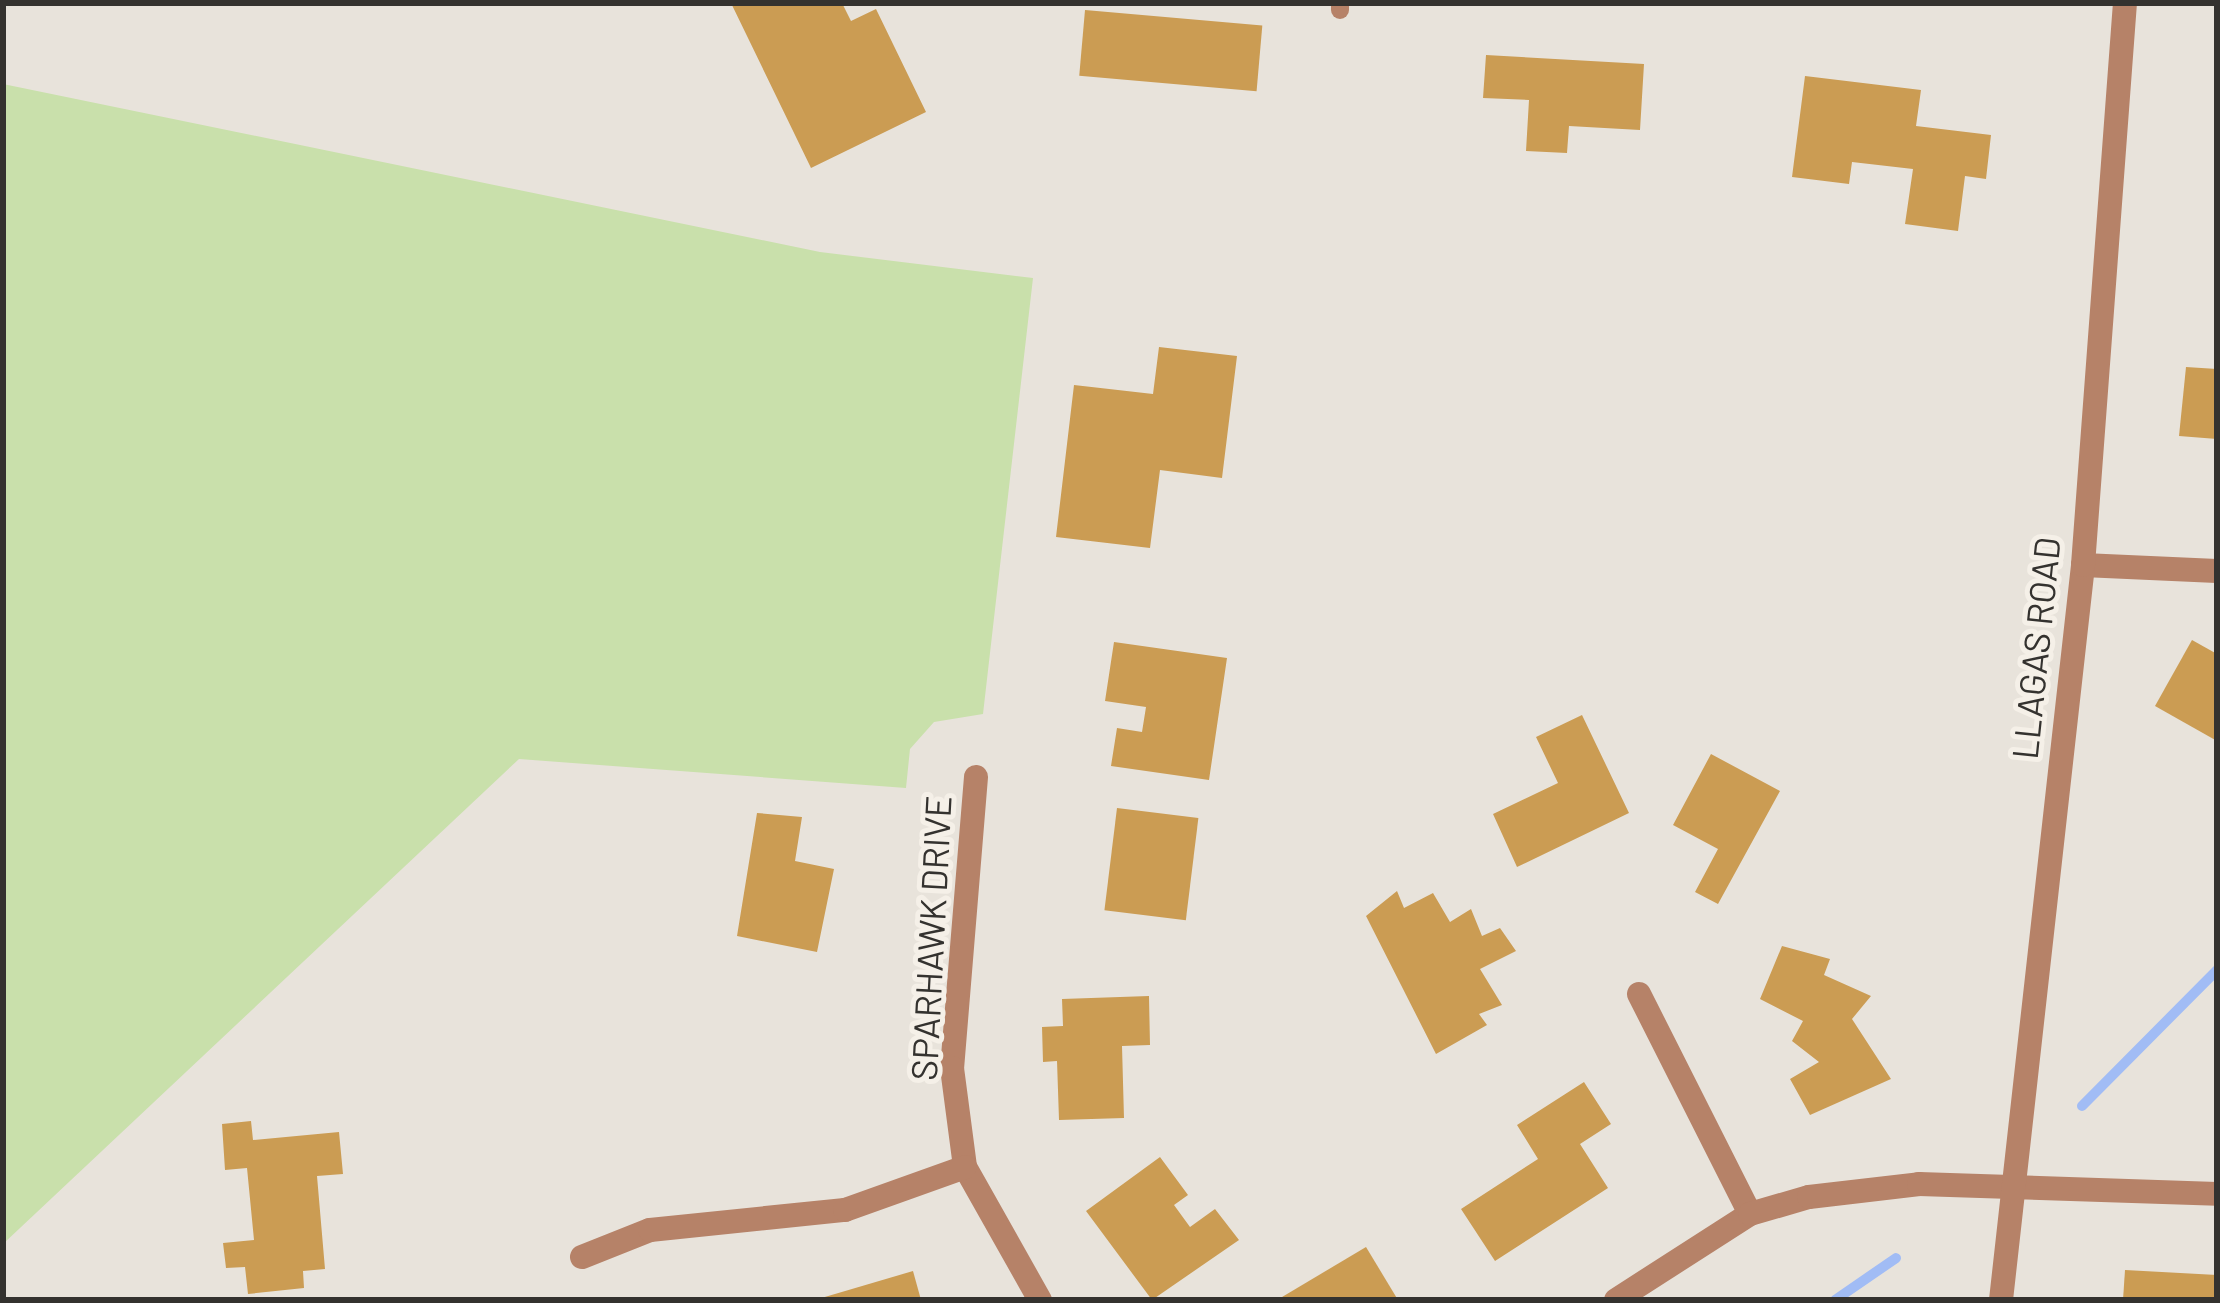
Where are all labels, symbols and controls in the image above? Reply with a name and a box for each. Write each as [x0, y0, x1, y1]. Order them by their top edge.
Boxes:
street label: LLAGAS ROAD [2002, 535, 2068, 761]
street label: SPARHAWK DRIVE [901, 794, 959, 1082]

